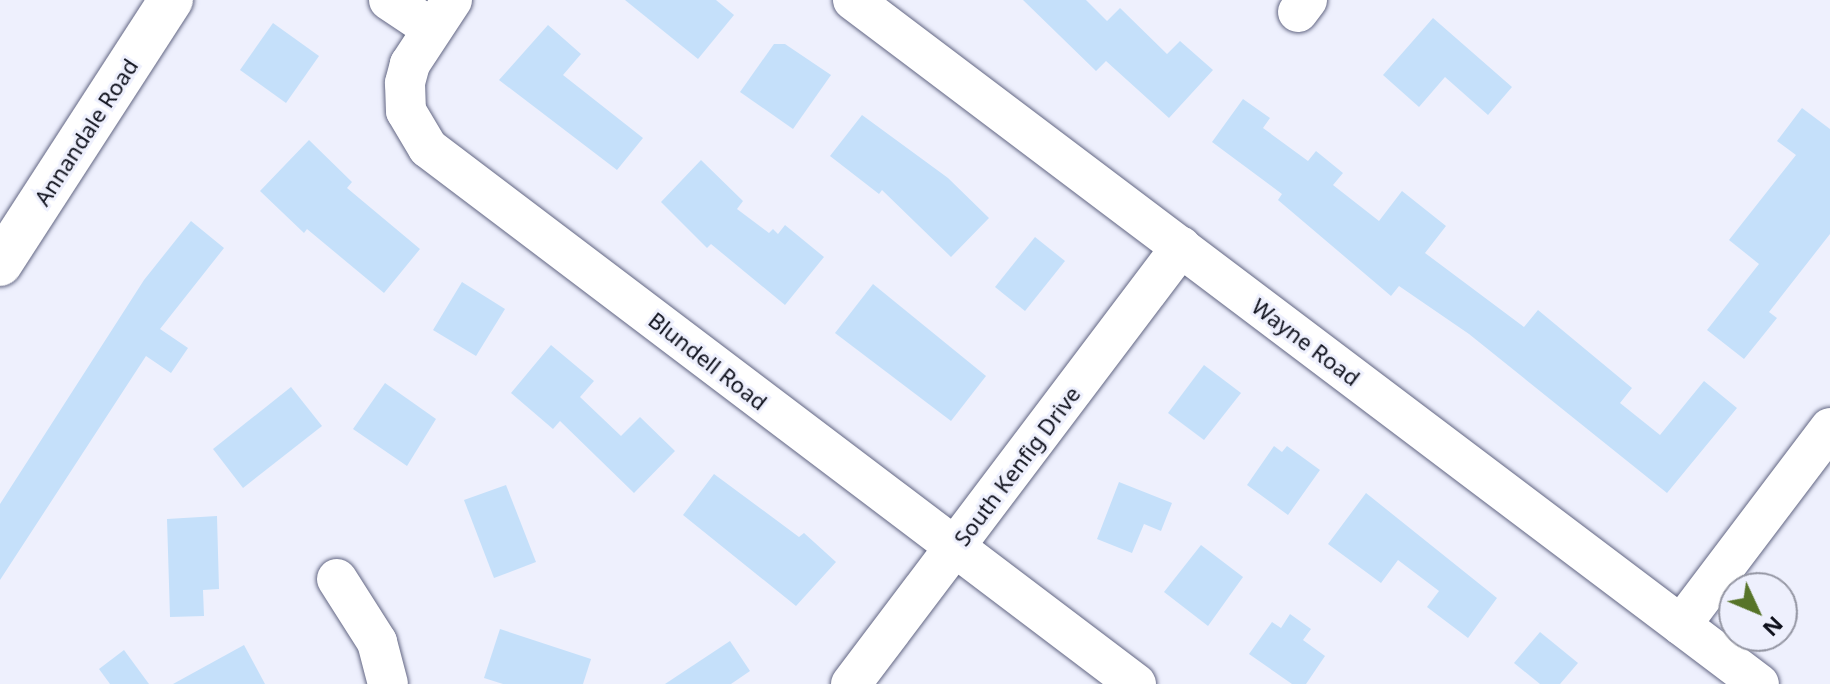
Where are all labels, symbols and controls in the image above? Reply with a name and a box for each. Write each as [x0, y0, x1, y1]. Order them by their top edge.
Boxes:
street label: Annandale Road [29, 54, 143, 210]
street label: Wayne Road [1247, 293, 1365, 391]
street label: Blundell Road [644, 307, 772, 415]
street label: South Kenfig Drive [948, 381, 1086, 551]
north arrow [1718, 572, 1798, 652]
text: N [1757, 610, 1791, 644]

